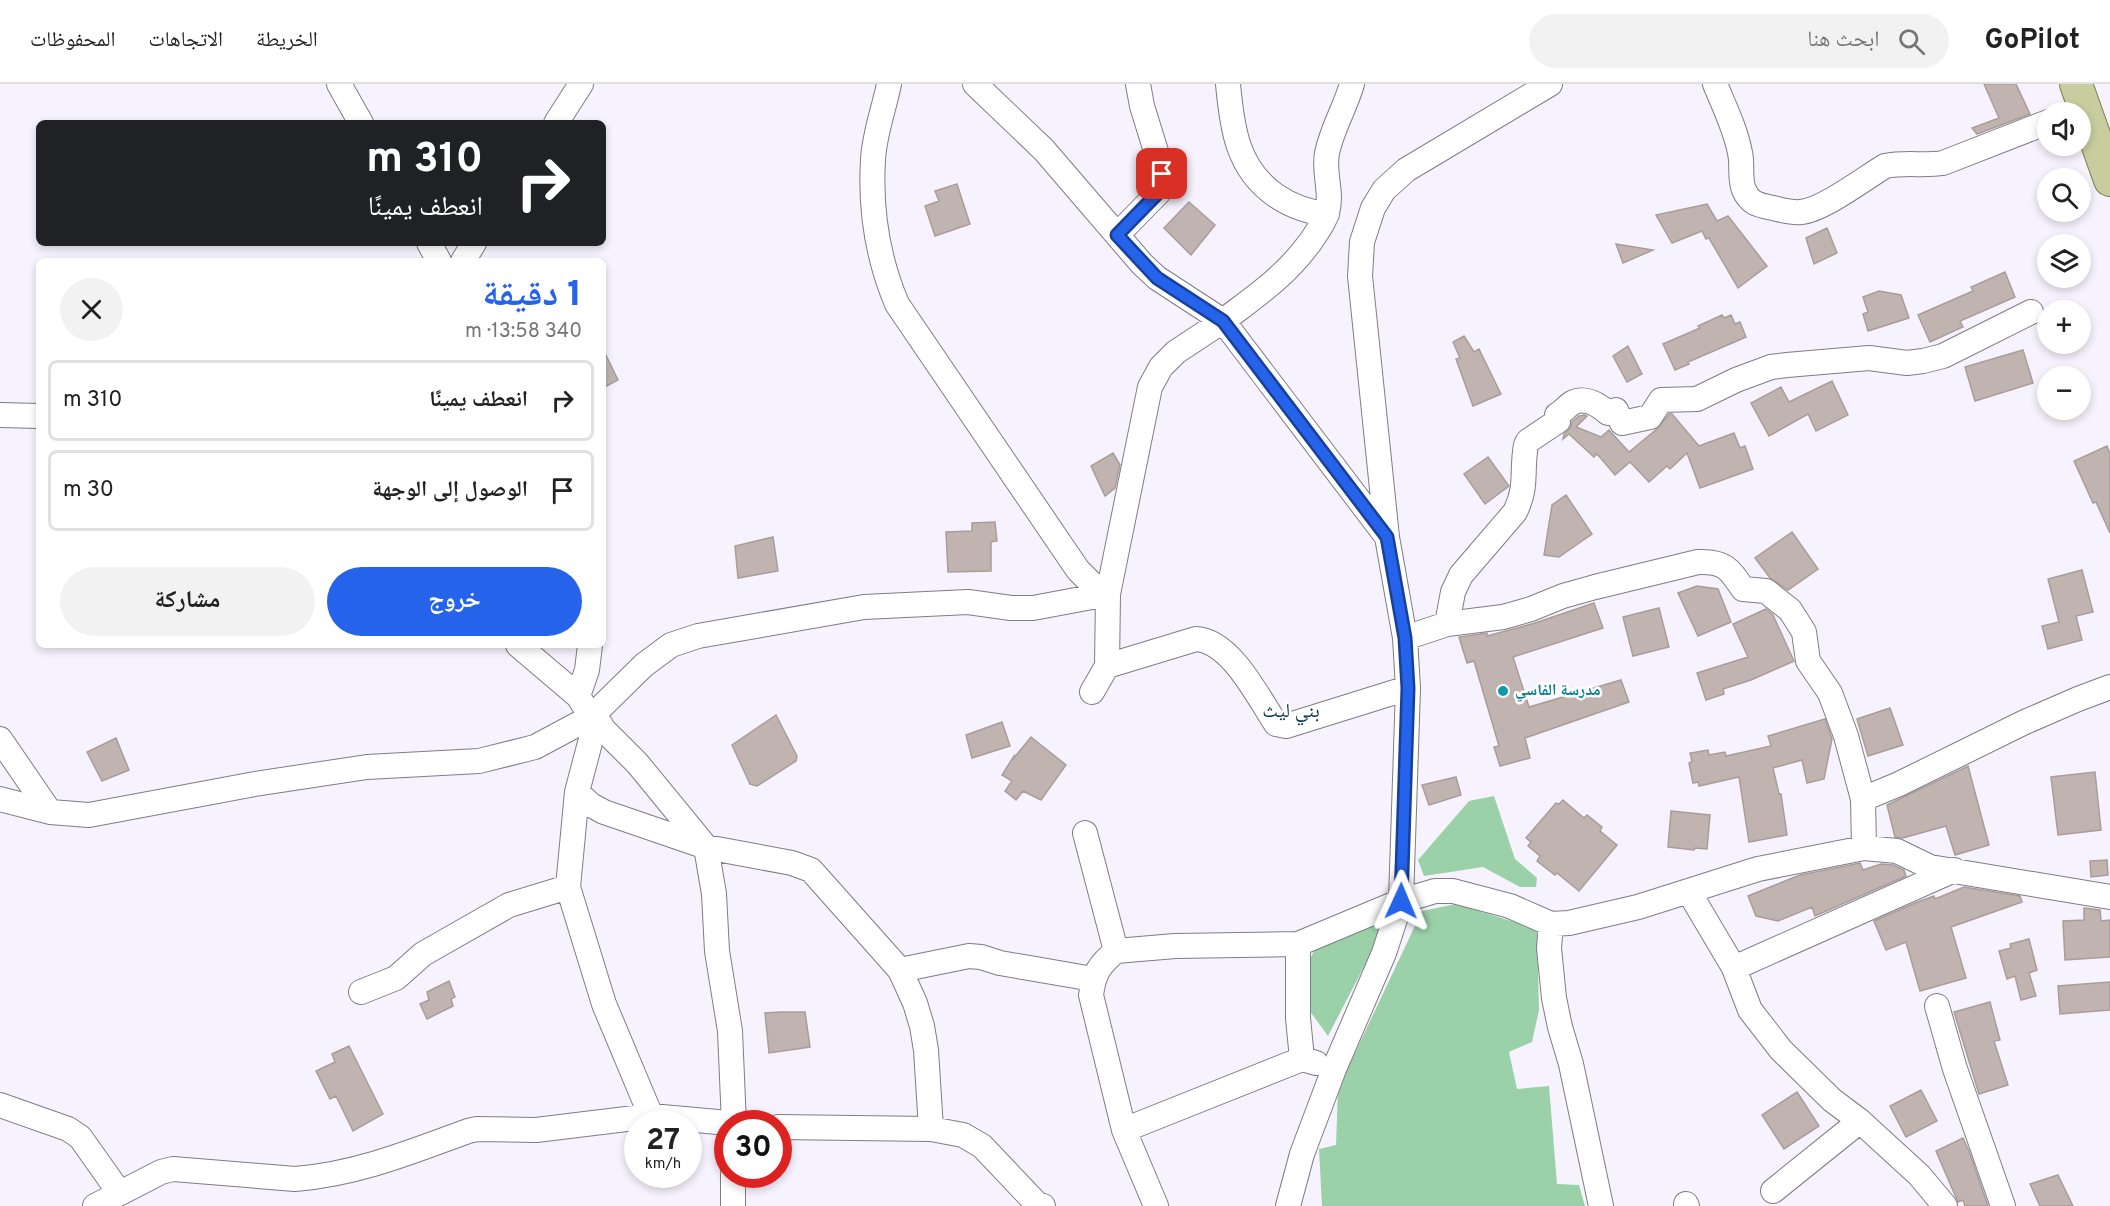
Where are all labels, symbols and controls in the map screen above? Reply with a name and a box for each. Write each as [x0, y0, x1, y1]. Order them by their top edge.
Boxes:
search box [1529, 14, 1949, 68]
text: GoPilot [1985, 23, 2080, 59]
icon: search [1895, 25, 1928, 58]
text: المحفوظات [30, 27, 115, 54]
text: الاتجاهات [148, 27, 223, 54]
text: الخريطة [256, 27, 318, 54]
text: ابحث هنا [1807, 27, 1880, 54]
map controls [2037, 102, 2091, 420]
button: sound [2037, 102, 2091, 156]
text: 310 m [366, 134, 483, 187]
icon: right [504, 144, 582, 222]
pin [1136, 148, 1187, 199]
icon: arrive [1145, 157, 1178, 190]
button: search [2037, 168, 2091, 222]
text: انعطف يمينًا [368, 191, 483, 225]
button: layers [2037, 234, 2091, 288]
text: 1 دقيقة [482, 273, 582, 319]
button: close [60, 278, 123, 341]
button: + [2037, 300, 2091, 354]
text: 340 m · 13:58 [465, 319, 582, 345]
button: − [2037, 366, 2091, 420]
icon: right [546, 384, 579, 417]
text: 310 m [63, 387, 122, 414]
text: انعطف يمينًا [429, 387, 528, 414]
icon: arrive [546, 474, 579, 507]
text: 30 m [63, 477, 114, 504]
text: الوصول إلى الوجهة [372, 477, 528, 504]
button: مشاركة [60, 567, 315, 636]
button: خروج [327, 567, 582, 636]
place label: مدرسة الفاسي [1515, 681, 1600, 702]
marker: مدرسة الفاسي [1496, 684, 1510, 698]
district label: بني ليث [1262, 699, 1320, 726]
position arrow [1369, 869, 1433, 933]
speed limit sign: 30 [714, 1110, 792, 1188]
text: 27 [646, 1123, 680, 1160]
text: km/h [645, 1155, 681, 1174]

